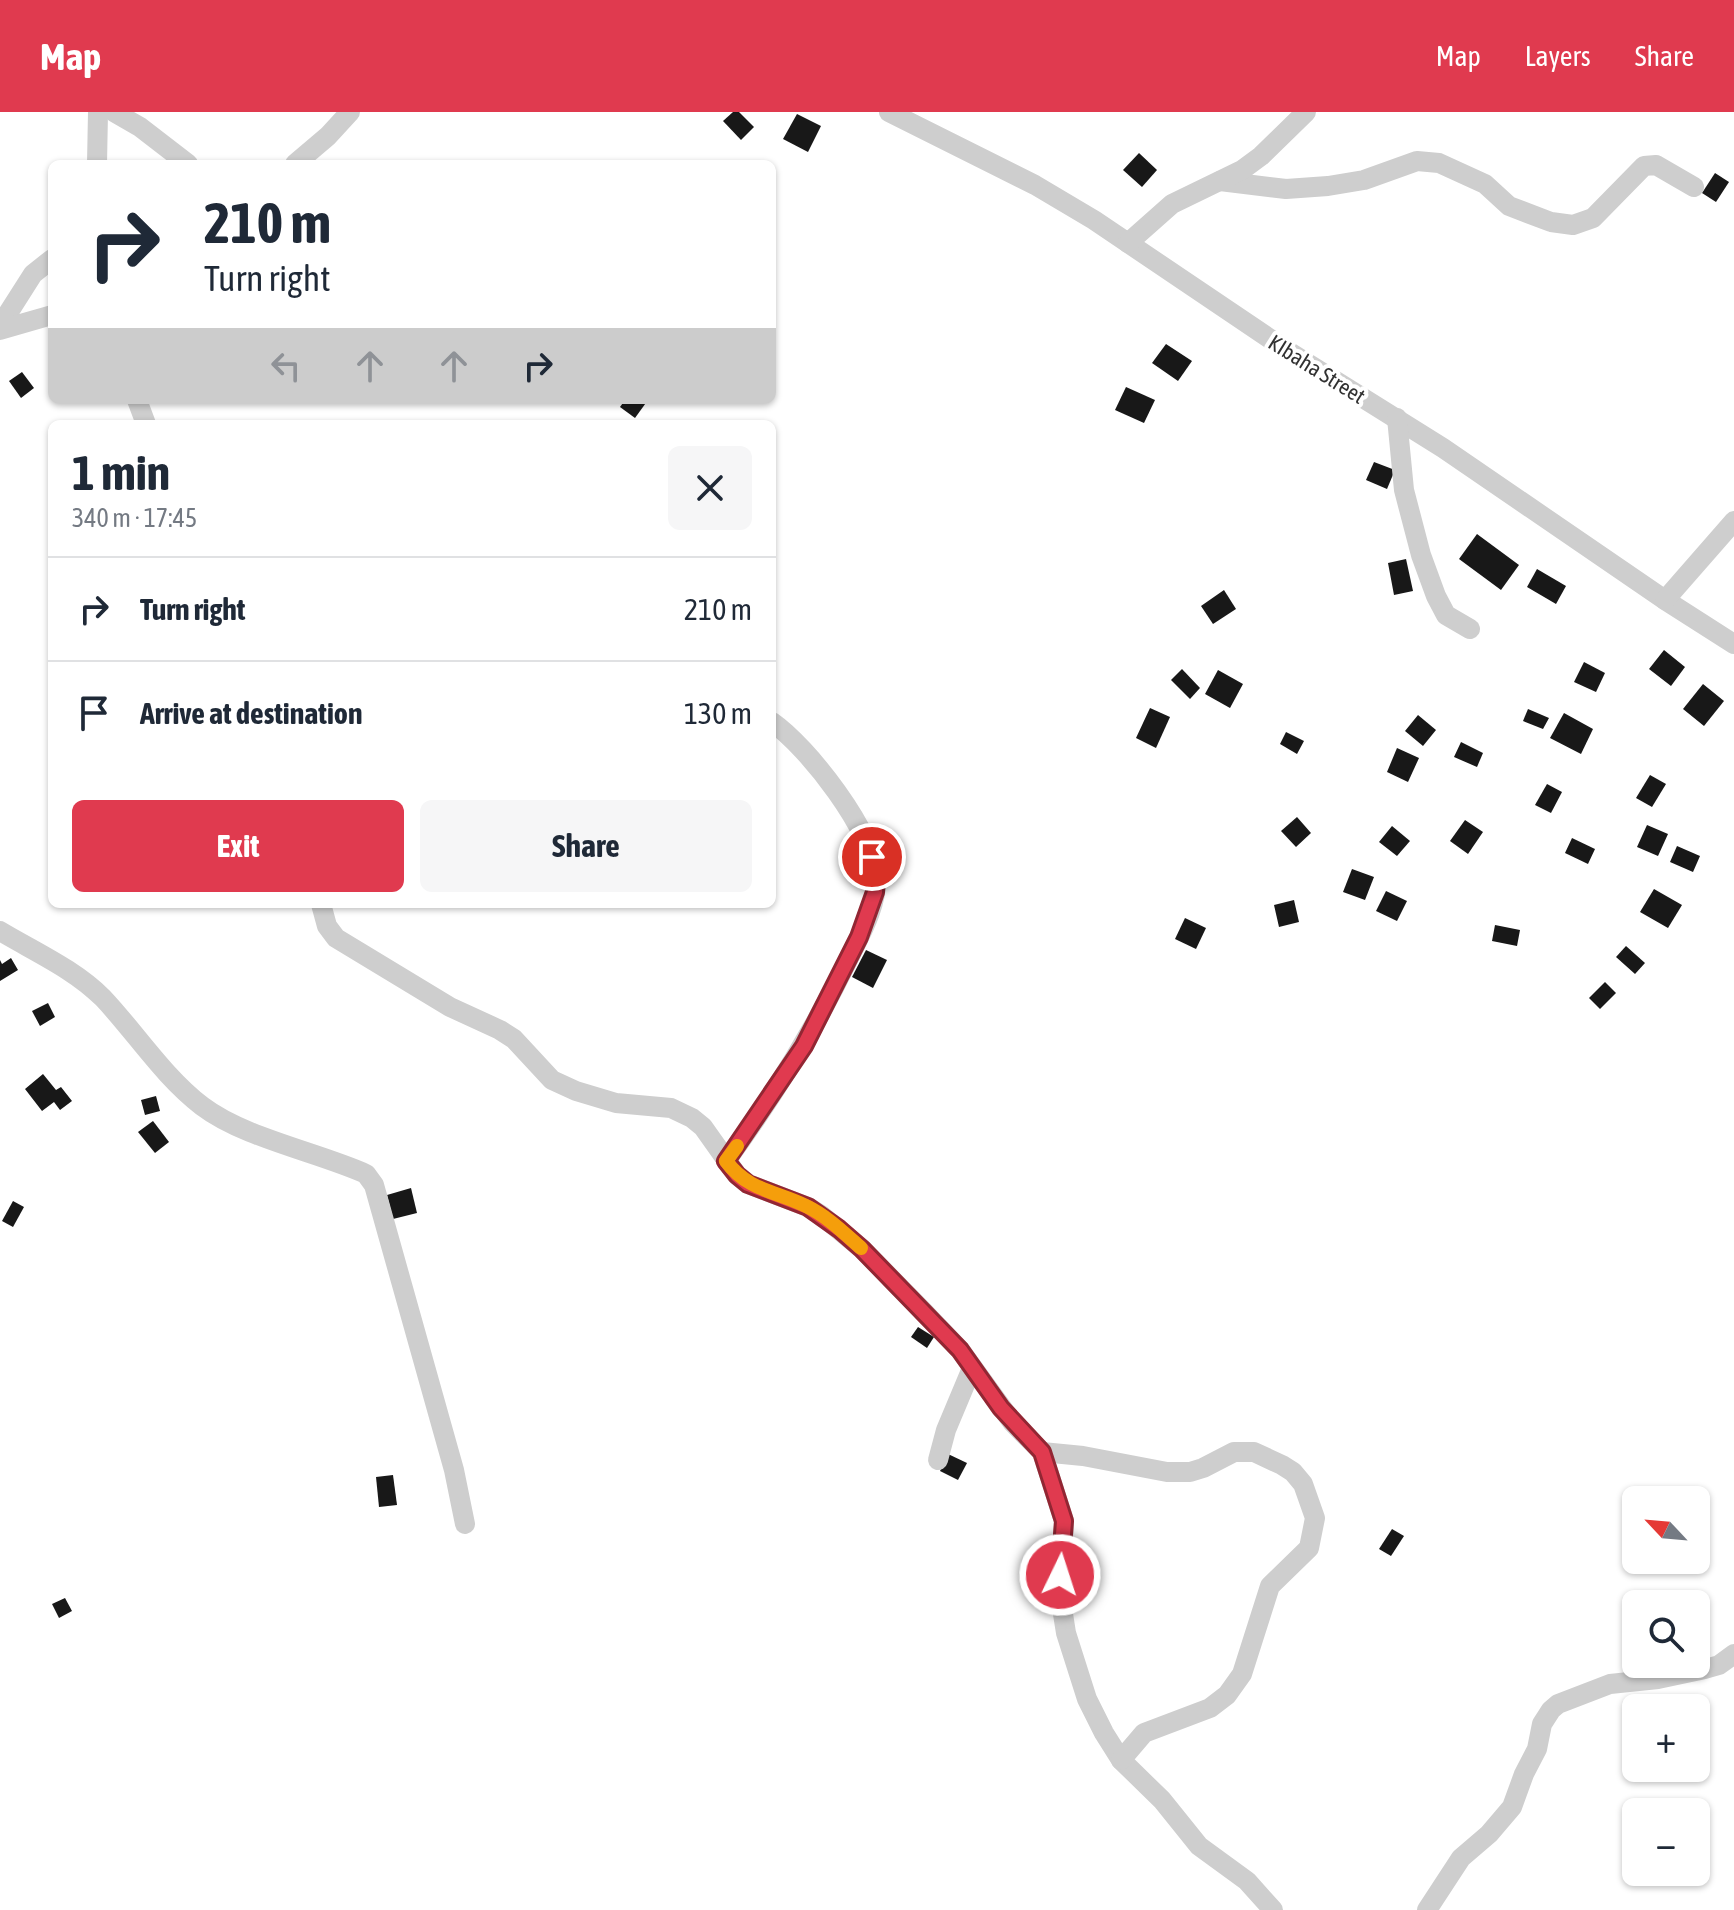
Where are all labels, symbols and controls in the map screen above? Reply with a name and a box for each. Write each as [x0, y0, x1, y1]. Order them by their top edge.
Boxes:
text: Map [40, 35, 101, 78]
text: Map [1436, 40, 1481, 72]
text: Layers [1525, 40, 1591, 72]
text: Share [1635, 40, 1694, 72]
text: 210 m [204, 191, 331, 255]
icon: right [72, 192, 176, 296]
text: Turn right [204, 257, 331, 299]
street label: KIbaha Street [1264, 329, 1370, 409]
icon: left [264, 344, 308, 388]
icon: ahead [348, 344, 392, 388]
icon: ahead [432, 344, 476, 388]
icon: right [516, 344, 560, 388]
text: 1 min [72, 445, 170, 500]
button: close [668, 446, 752, 530]
text: 340 m · 17:45 [72, 503, 197, 533]
icon: right [72, 587, 116, 631]
text: Turn right [140, 592, 246, 626]
text: 210 m [684, 592, 752, 626]
icon: arrive [72, 691, 116, 735]
text: Arrive at destination [140, 696, 362, 730]
text: 130 m [684, 696, 752, 730]
button: Exit [72, 800, 404, 892]
button: Share [420, 800, 752, 892]
pin [838, 823, 906, 891]
icon: arrive [850, 835, 894, 879]
north arrow [1622, 1486, 1710, 1574]
map controls [1622, 1486, 1710, 1886]
position arrow [1018, 1533, 1102, 1617]
button: search [1622, 1590, 1710, 1678]
button: + [1622, 1694, 1710, 1782]
button: − [1622, 1798, 1710, 1886]

